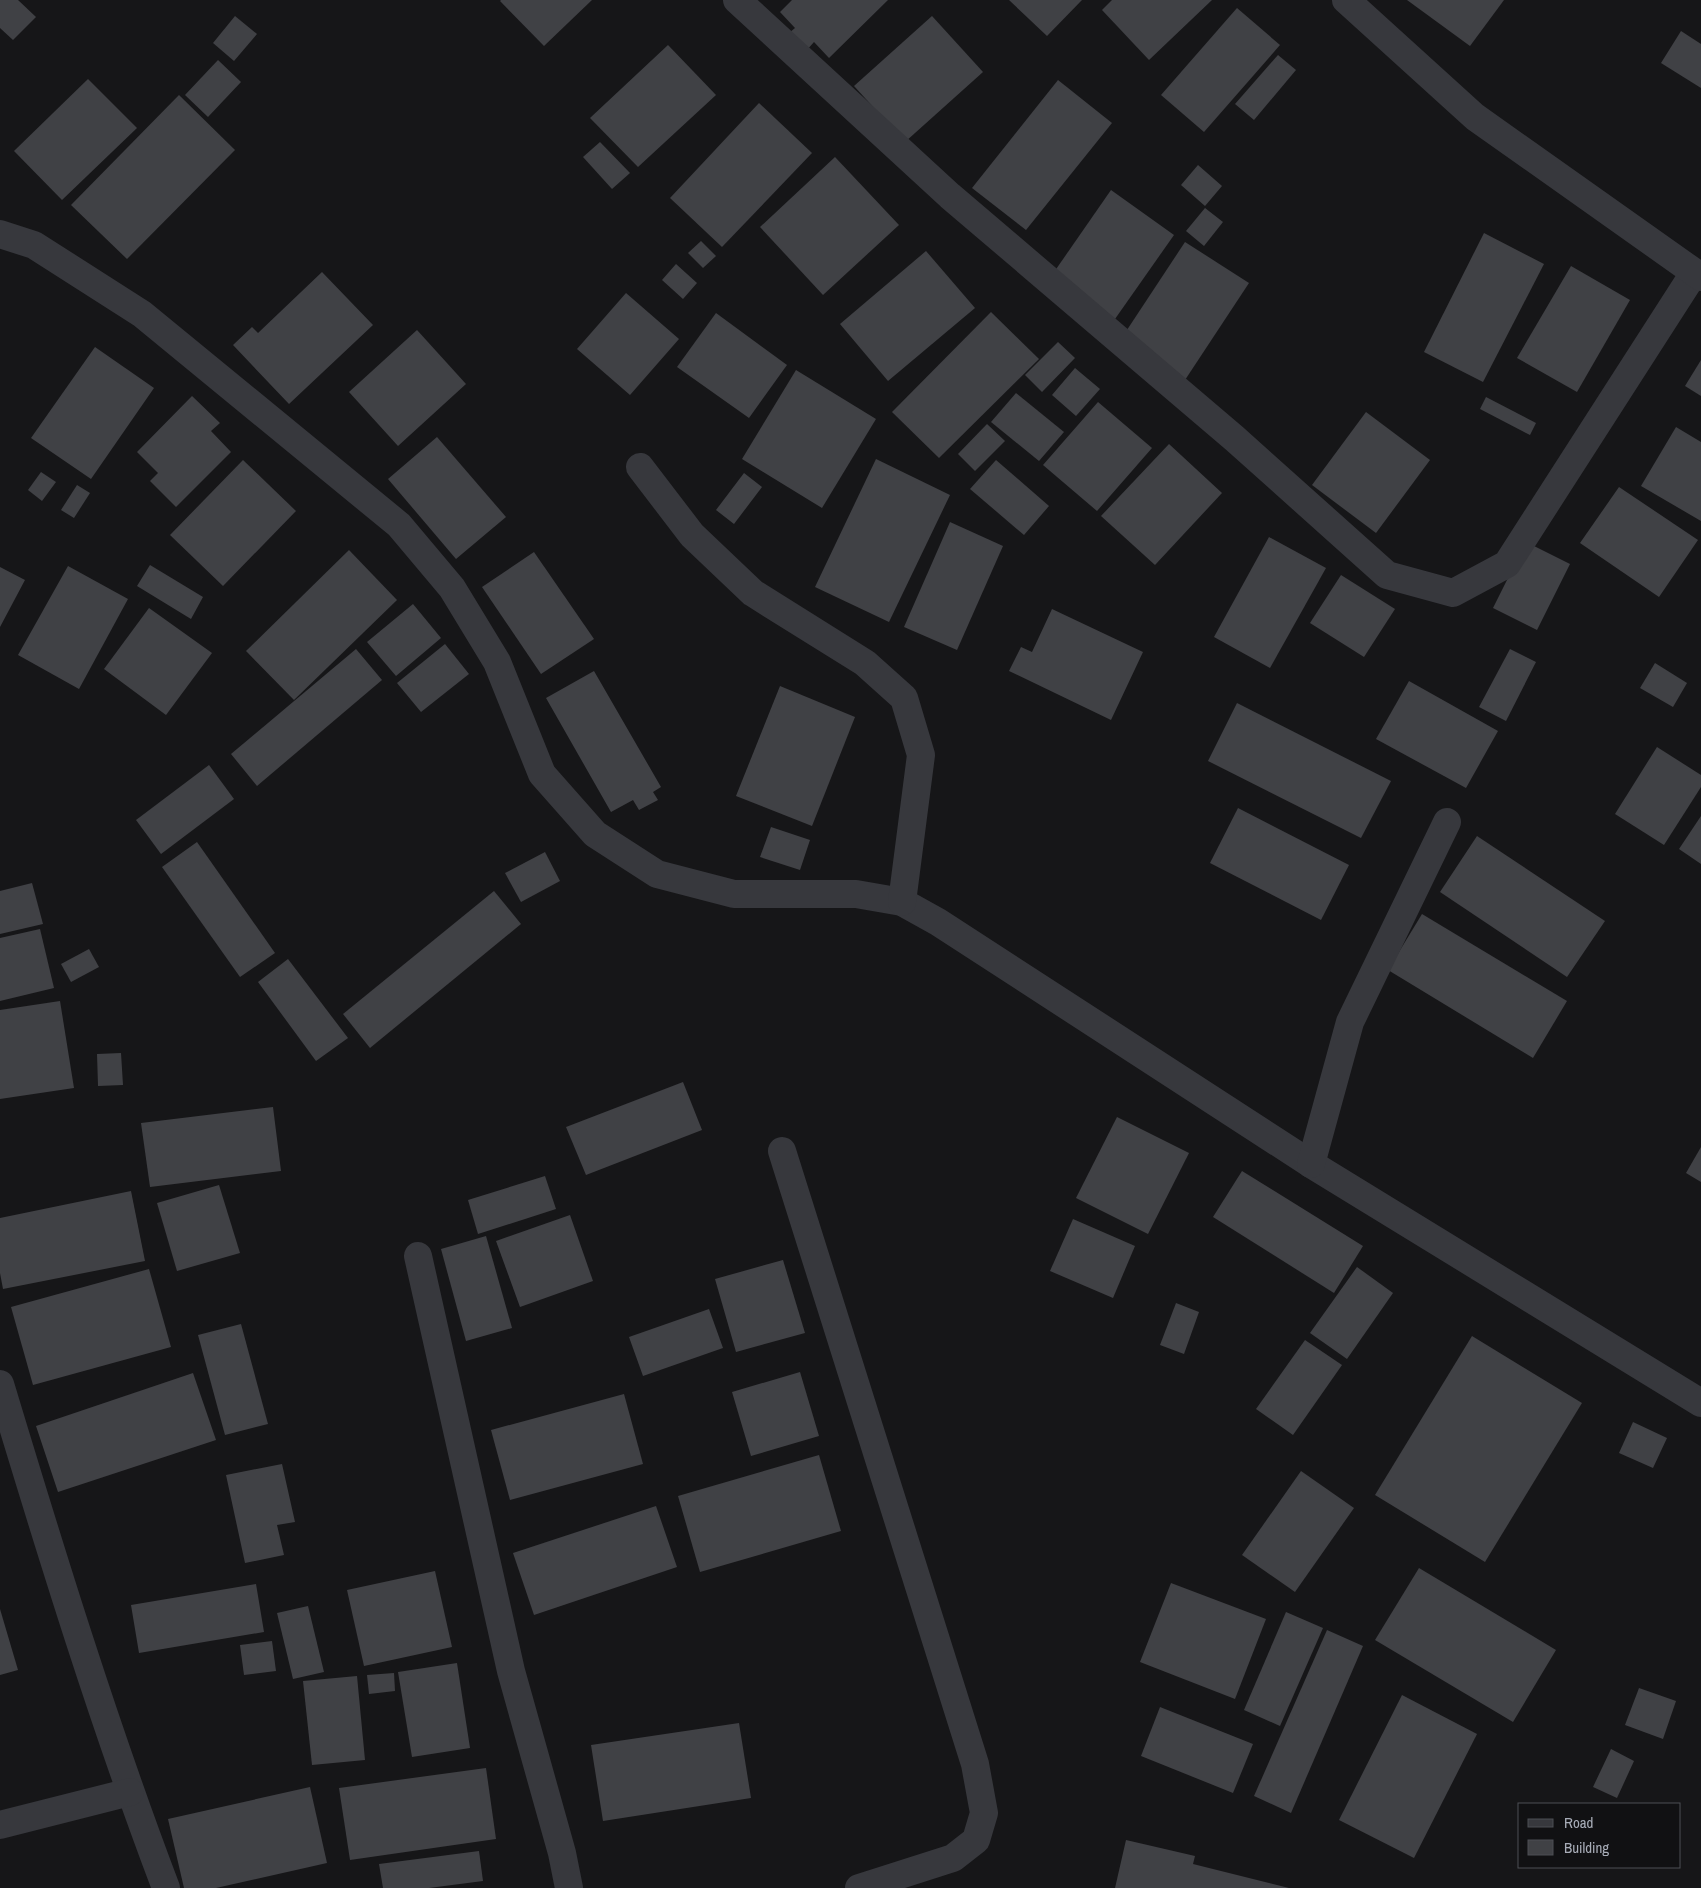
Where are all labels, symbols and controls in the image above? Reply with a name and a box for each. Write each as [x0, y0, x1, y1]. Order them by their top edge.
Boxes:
legend [1518, 1803, 1681, 1868]
text: Road [1564, 1812, 1593, 1833]
text: Building [1564, 1837, 1609, 1858]

